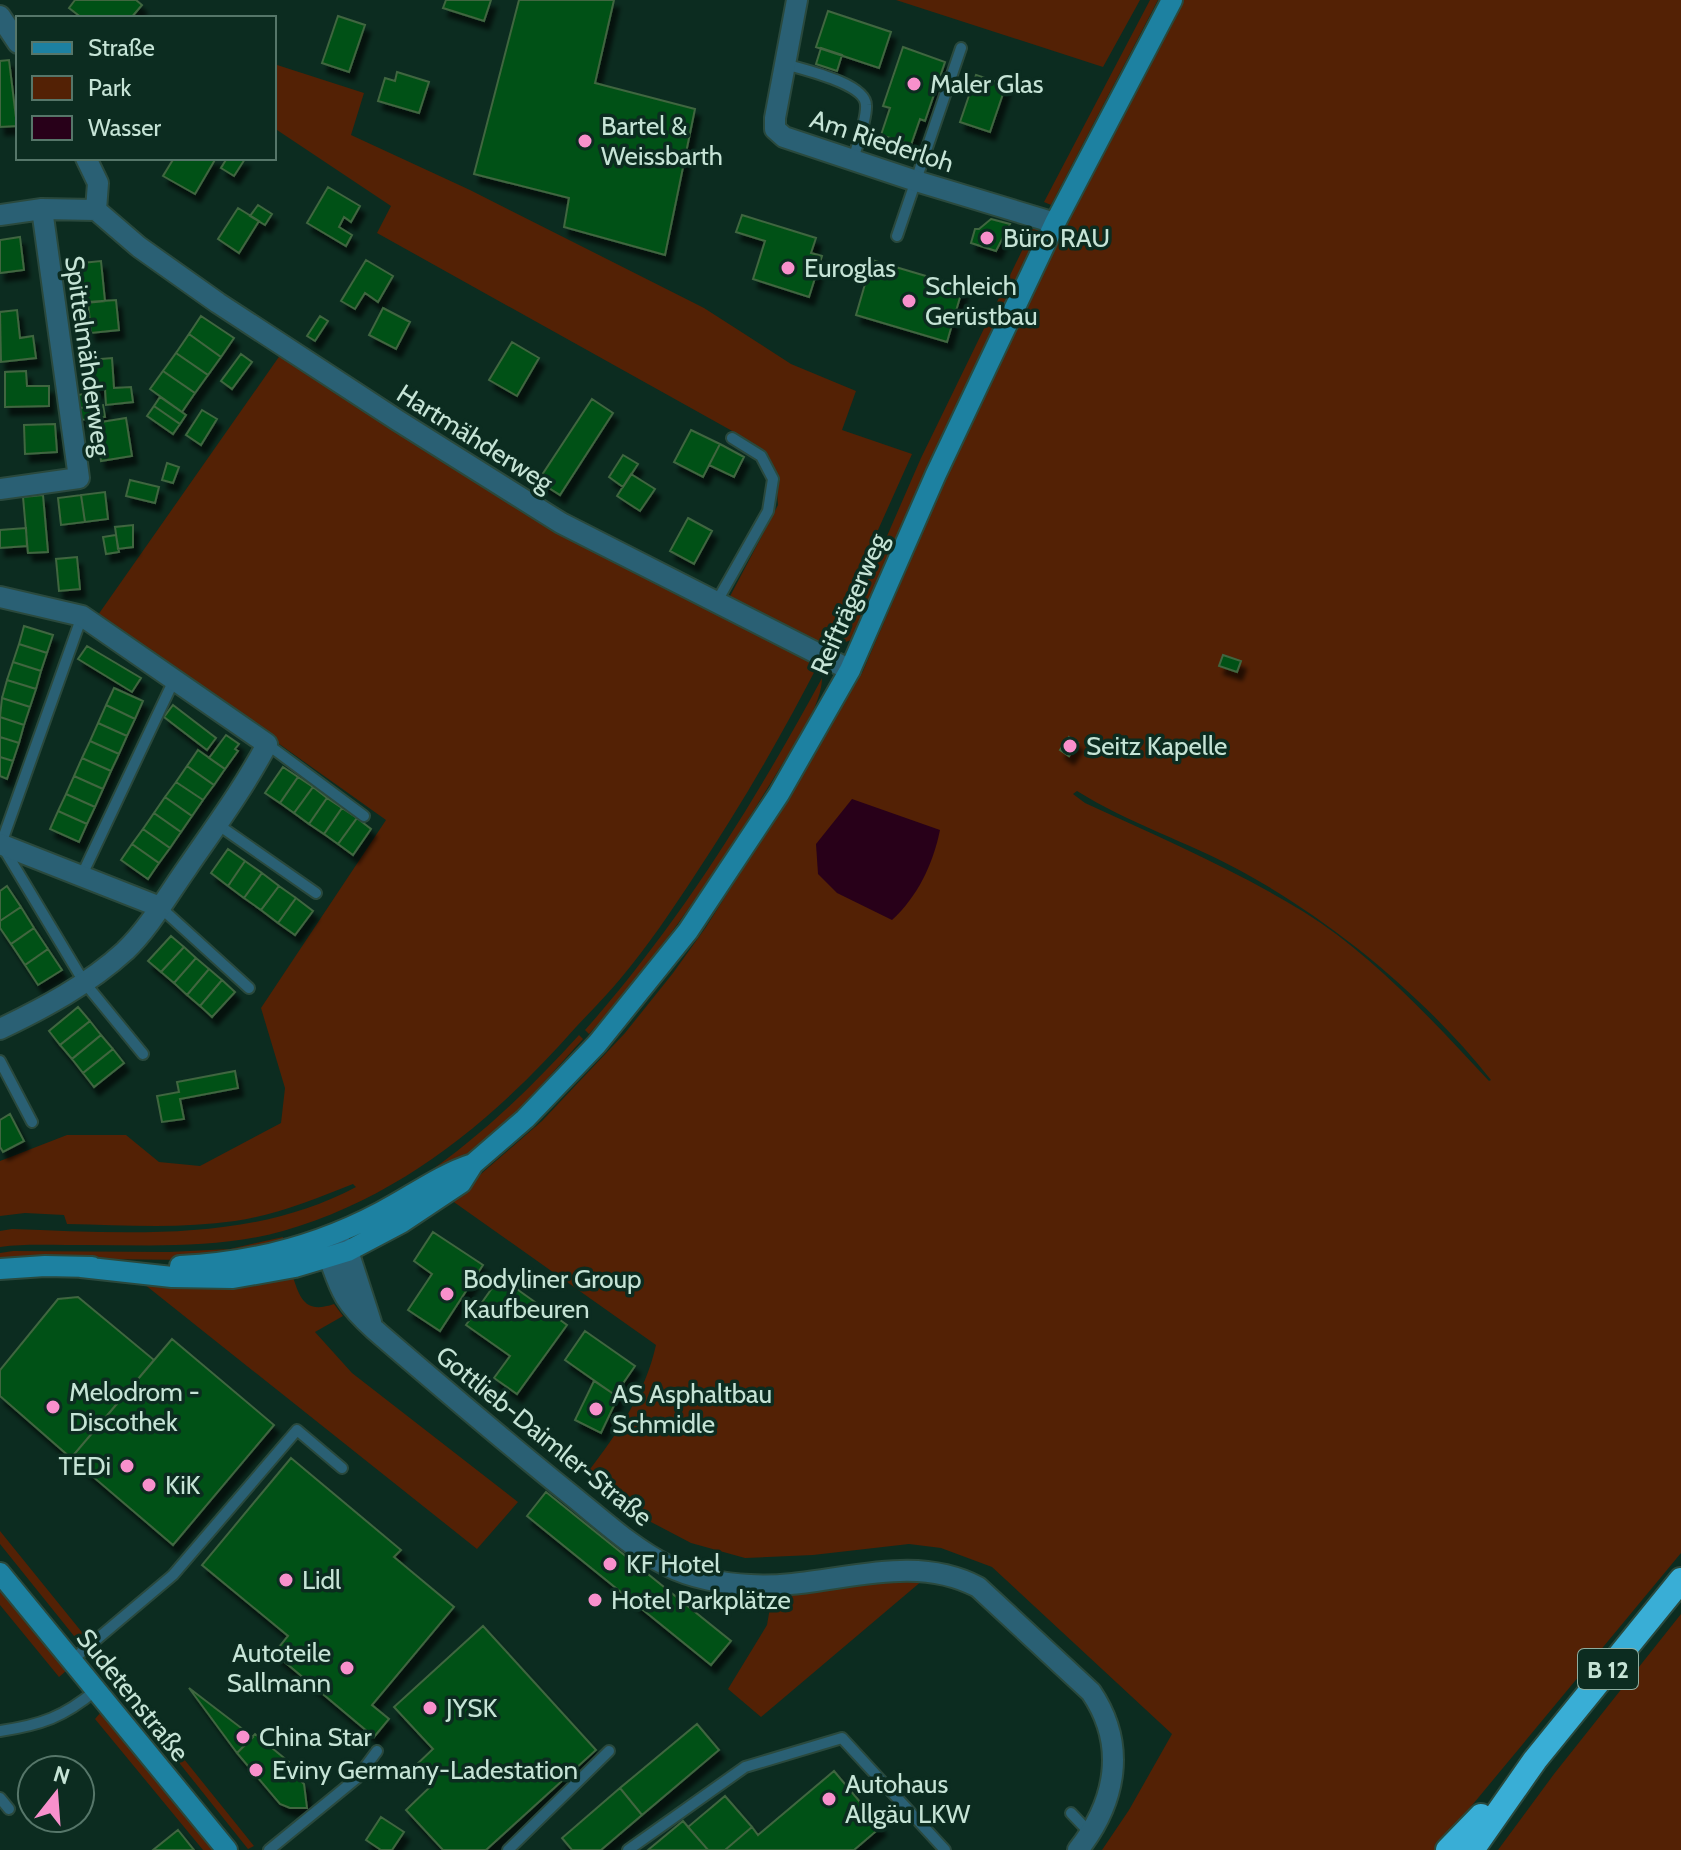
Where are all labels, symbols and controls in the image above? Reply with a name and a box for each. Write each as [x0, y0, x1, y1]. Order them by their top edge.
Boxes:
legend [16, 16, 276, 160]
text: Straße [88, 33, 155, 62]
place label: Maler Glas [930, 68, 1044, 100]
text: Park [88, 73, 131, 102]
marker: Maler Glas [905, 75, 923, 93]
street label: Am Riederloh [806, 103, 958, 179]
place label: Bartel & Weissbarth [601, 110, 723, 172]
text: Wasser [88, 113, 161, 142]
marker: Bartel & Weissbarth [576, 132, 594, 150]
place label: Büro RAU [1003, 222, 1110, 254]
marker: Büro RAU [978, 229, 996, 247]
place label: Euroglas [804, 252, 896, 284]
street label: Spittelmähderweg [58, 254, 118, 459]
marker: Euroglas [779, 259, 797, 277]
place label: Schleich Gerüstbau [925, 270, 1038, 332]
marker: Schleich Gerüstbau [900, 292, 918, 310]
street label: Hartmähderweg [391, 377, 560, 499]
street label: Reifträgerweg [804, 527, 895, 680]
place label: Seitz Kapelle [1086, 730, 1227, 762]
marker: Seitz Kapelle [1061, 737, 1079, 755]
place label: Bodyliner Group Kaufbeuren [463, 1263, 642, 1325]
marker: Bodyliner Group Kaufbeuren [438, 1285, 456, 1303]
street label: Gottlieb-Daimler-Straße [429, 1339, 659, 1533]
place label: Melodrom - Discothek [69, 1376, 200, 1438]
place label: AS Asphaltbau Schmidle [612, 1378, 772, 1440]
marker: Melodrom - Discothek [44, 1398, 62, 1416]
marker: AS Asphaltbau Schmidle [587, 1400, 605, 1418]
place label: TEDi [59, 1450, 111, 1482]
marker: TEDi [118, 1457, 136, 1475]
place label: KiK [165, 1469, 200, 1501]
marker: KiK [140, 1476, 158, 1494]
place label: KF Hotel [626, 1548, 720, 1580]
marker: KF Hotel [601, 1555, 619, 1573]
place label: Lidl [302, 1564, 341, 1596]
marker: Lidl [277, 1571, 295, 1589]
place label: Hotel Parkplätze [611, 1584, 791, 1616]
marker: Hotel Parkplätze [586, 1591, 604, 1609]
street label: Sudetenstraße [70, 1622, 196, 1768]
place label: Autoteile Sallmann [227, 1637, 331, 1699]
road number: B 12 [1578, 1649, 1638, 1689]
marker: Autoteile Sallmann [338, 1659, 356, 1677]
place label: JYSK [445, 1692, 498, 1724]
marker: JYSK [421, 1699, 439, 1717]
place label: China Star [259, 1721, 373, 1753]
marker: China Star [234, 1728, 252, 1746]
north arrow [16, 1754, 96, 1834]
place label: Eviny Germany-Ladestation [272, 1754, 578, 1786]
text: N [50, 1760, 73, 1791]
marker: Eviny Germany-Ladestation [247, 1761, 265, 1779]
place label: Autohaus Allgäu LKW [845, 1768, 971, 1830]
marker: Autohaus Allgäu LKW [820, 1790, 838, 1808]

